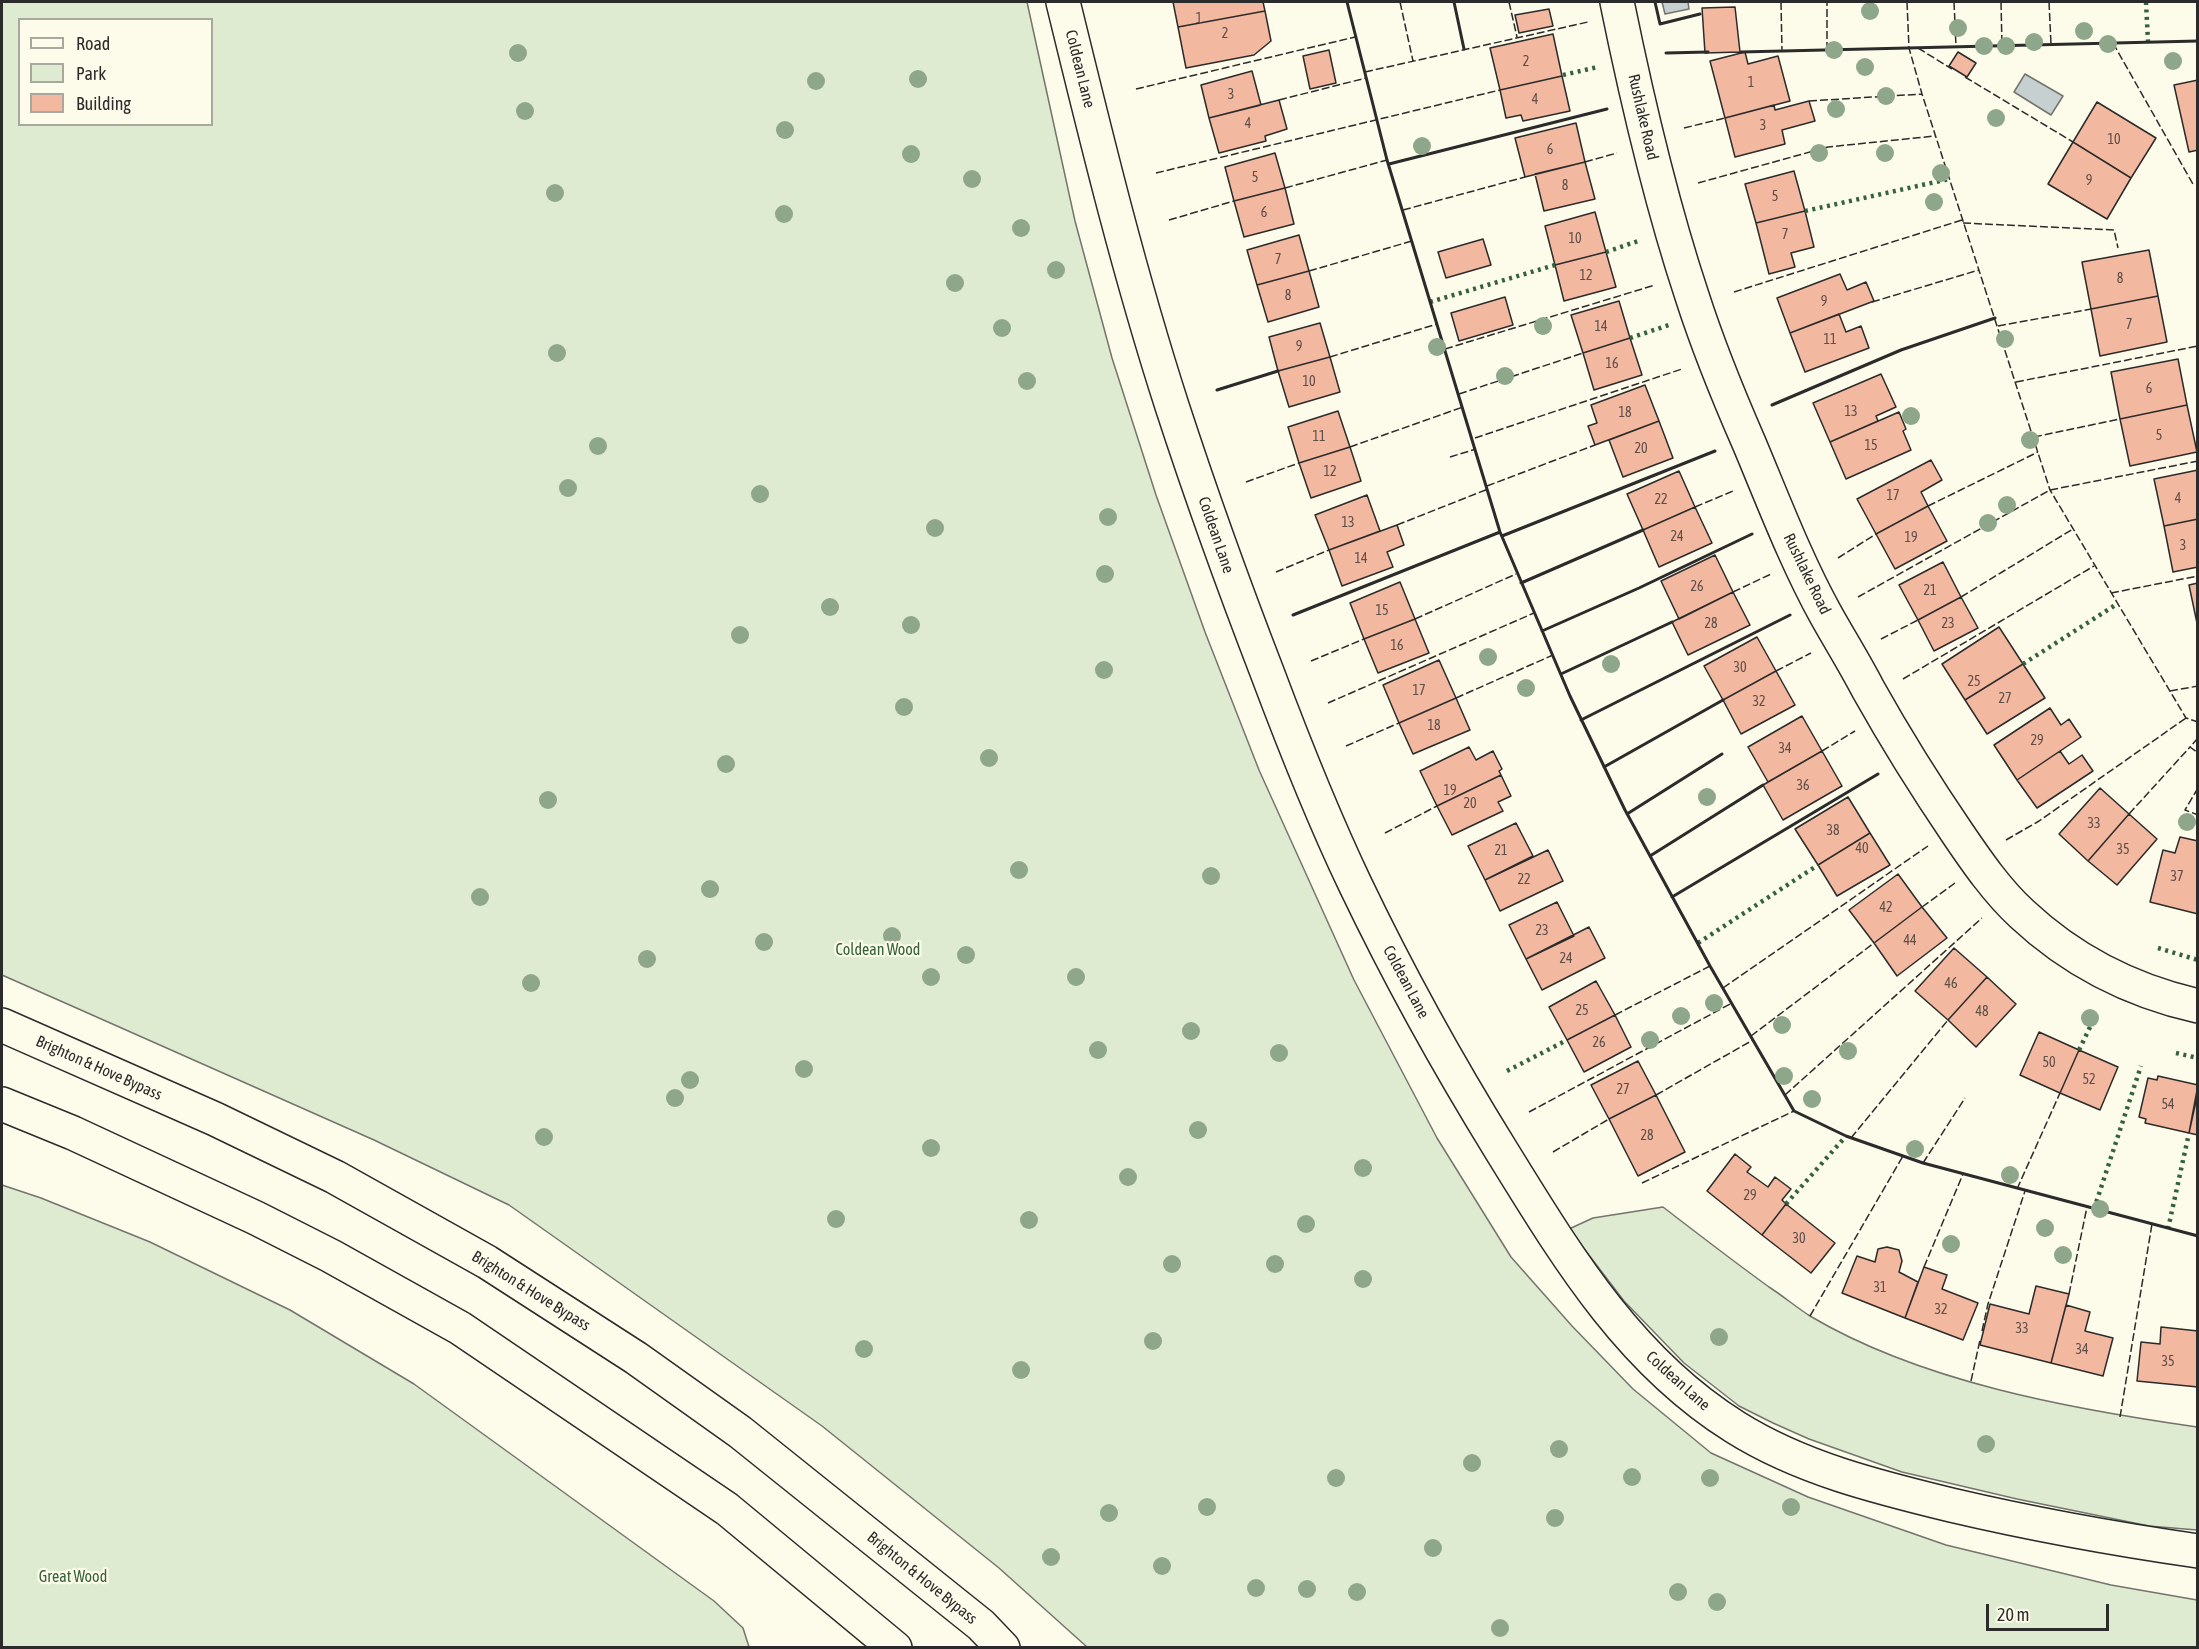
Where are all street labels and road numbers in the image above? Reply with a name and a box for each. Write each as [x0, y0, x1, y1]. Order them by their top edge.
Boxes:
street label: Coldean Lane [1061, 28, 1099, 110]
street label: Rushlake Road [1624, 72, 1662, 162]
street label: Coldean Lane [1194, 494, 1238, 576]
street label: Rushlake Road [1779, 530, 1835, 618]
street label: Coldean Lane [1379, 942, 1433, 1022]
street label: Brighton & Hove Bypass [33, 1032, 165, 1104]
street label: Brighton & Hove Bypass [468, 1247, 594, 1335]
street label: Coldean Lane [1642, 1347, 1714, 1415]
street label: Brighton & Hove Bypass [863, 1528, 981, 1628]

